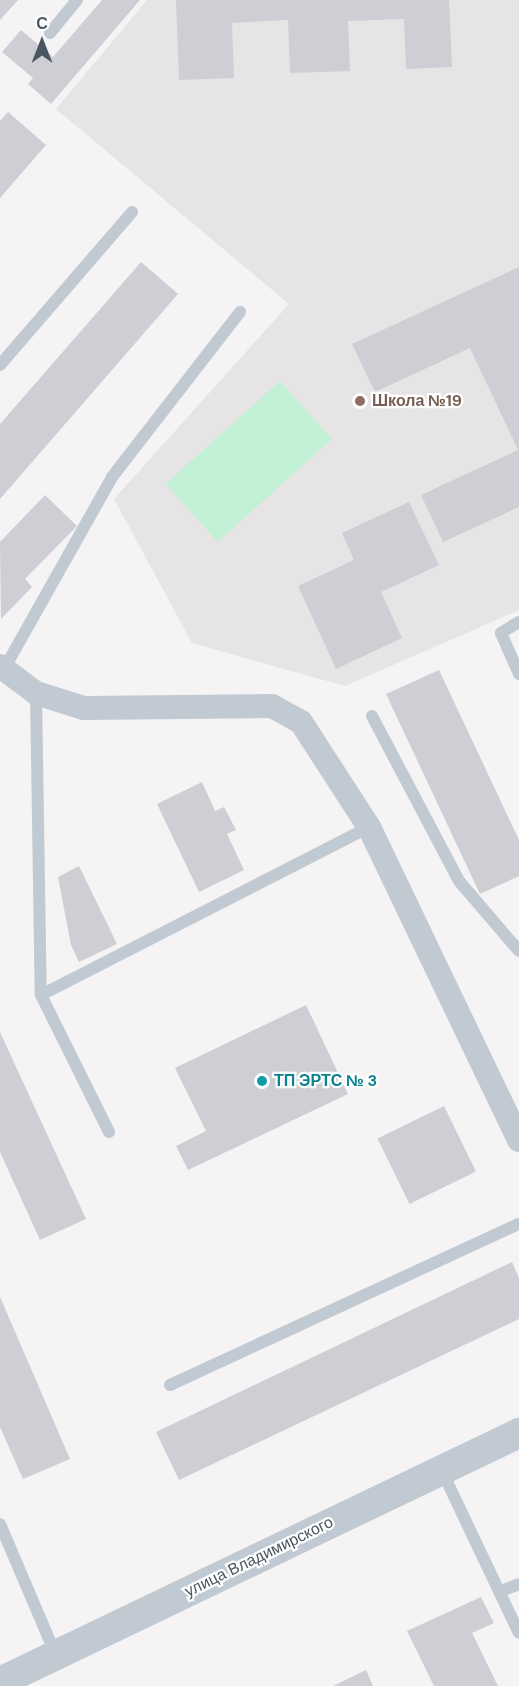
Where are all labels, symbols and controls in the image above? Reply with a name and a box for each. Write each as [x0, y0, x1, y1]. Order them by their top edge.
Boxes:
north arrow [12, 12, 72, 72]
text: С [36, 13, 48, 34]
place label: Школа №19 [372, 391, 462, 411]
marker: Школа №19 [353, 394, 367, 408]
place label: ТП ЭРТС № 3 [274, 1071, 377, 1091]
marker: ТП ЭРТС № 3 [255, 1074, 269, 1088]
street label: улица Владимирского [182, 1513, 336, 1601]

